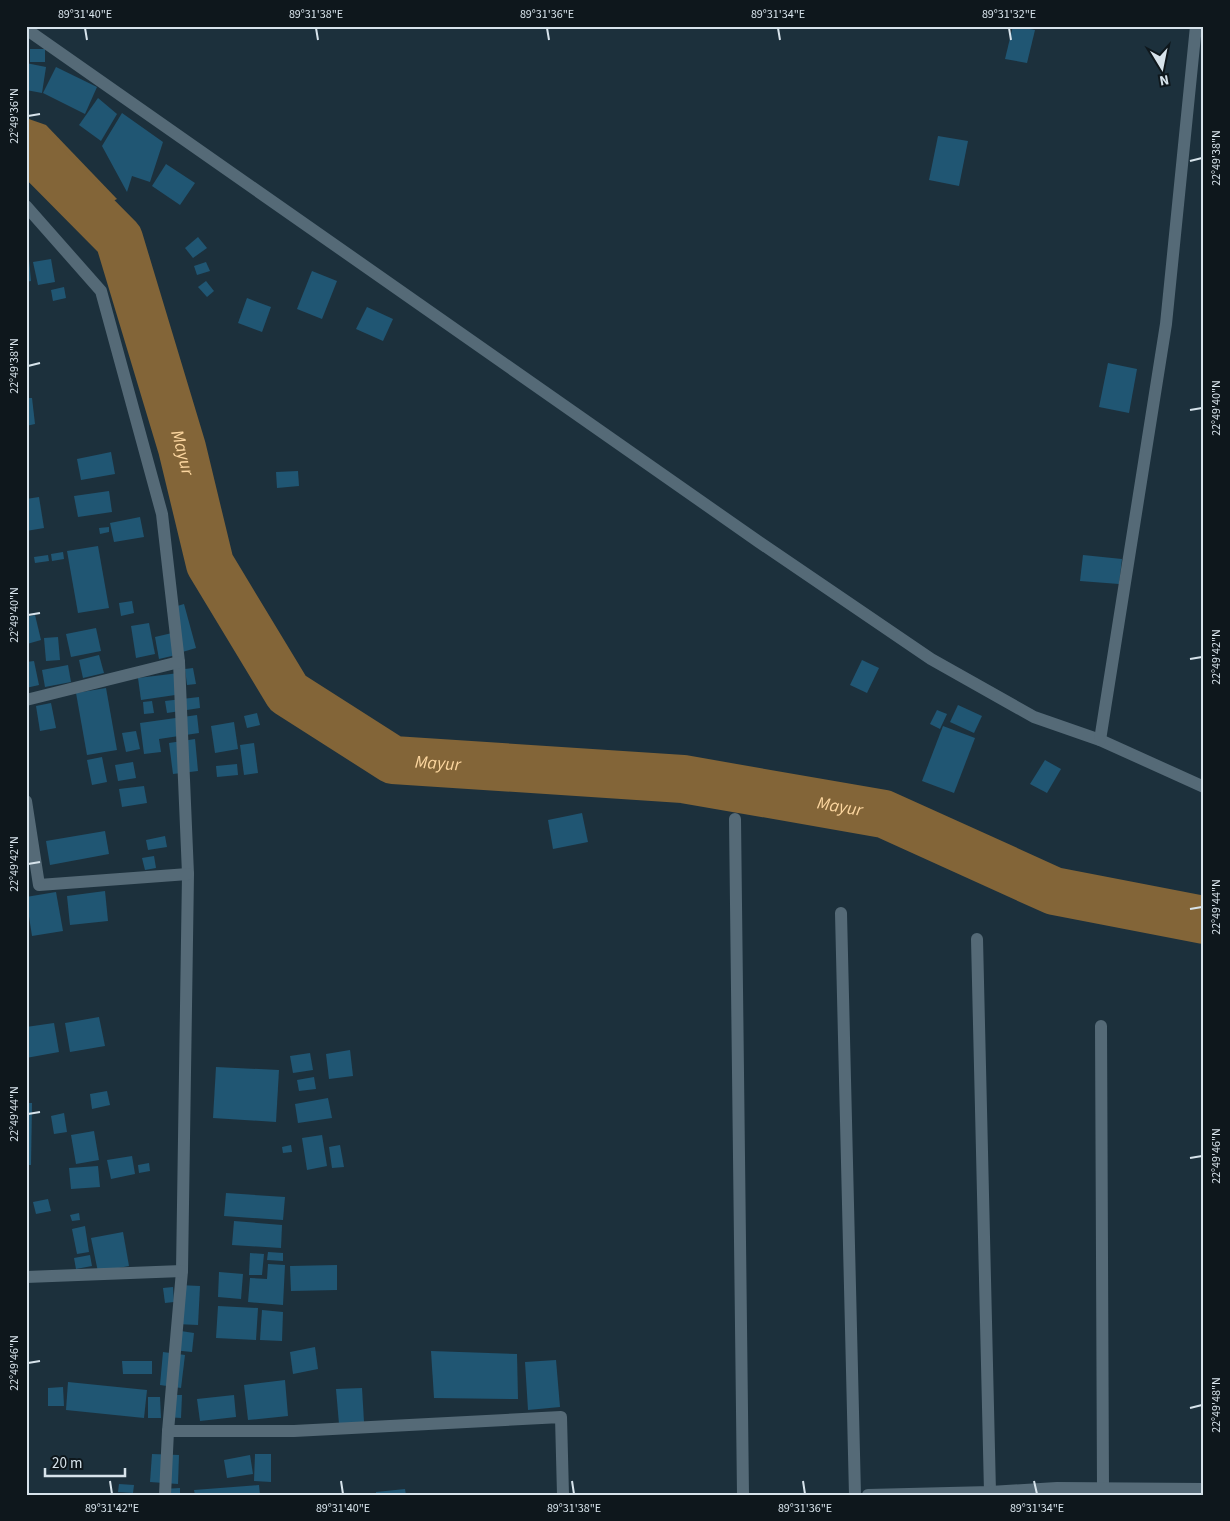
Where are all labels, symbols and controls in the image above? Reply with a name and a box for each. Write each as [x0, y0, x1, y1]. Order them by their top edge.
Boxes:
text: 89°31'40"E [58, 6, 112, 23]
text: 89°31'38"E [289, 6, 343, 23]
text: 89°31'36"E [520, 6, 574, 23]
text: 89°31'34"E [751, 6, 805, 23]
text: 89°31'32"E [982, 6, 1036, 23]
north arrow [1138, 42, 1188, 92]
text: N [1158, 69, 1170, 90]
text: 22°49'36"N [6, 88, 23, 144]
text: 22°49'38"N [1208, 130, 1225, 186]
text: 22°49'38"N [6, 338, 23, 394]
text: 22°49'40"N [1208, 380, 1225, 436]
water label: Mayur [165, 427, 201, 478]
text: 22°49'40"N [6, 587, 23, 643]
text: 22°49'42"N [1208, 629, 1225, 685]
water label: Mayur [414, 749, 462, 777]
water label: Mayur [815, 790, 865, 823]
text: 22°49'42"N [6, 836, 23, 892]
text: 22°49'44"N [1208, 879, 1225, 935]
text: 22°49'44"N [6, 1086, 23, 1142]
text: 22°49'46"N [1208, 1128, 1225, 1184]
text: 22°49'46"N [6, 1335, 23, 1391]
text: 22°49'48"N [1208, 1377, 1225, 1433]
scale bar [45, 1446, 125, 1478]
text: 20 m [52, 1453, 82, 1474]
text: 89°31'42"E [85, 1500, 139, 1517]
text: 89°31'40"E [316, 1500, 370, 1517]
text: 89°31'38"E [547, 1500, 601, 1517]
text: 89°31'36"E [778, 1500, 832, 1517]
text: 89°31'34"E [1010, 1500, 1064, 1517]

